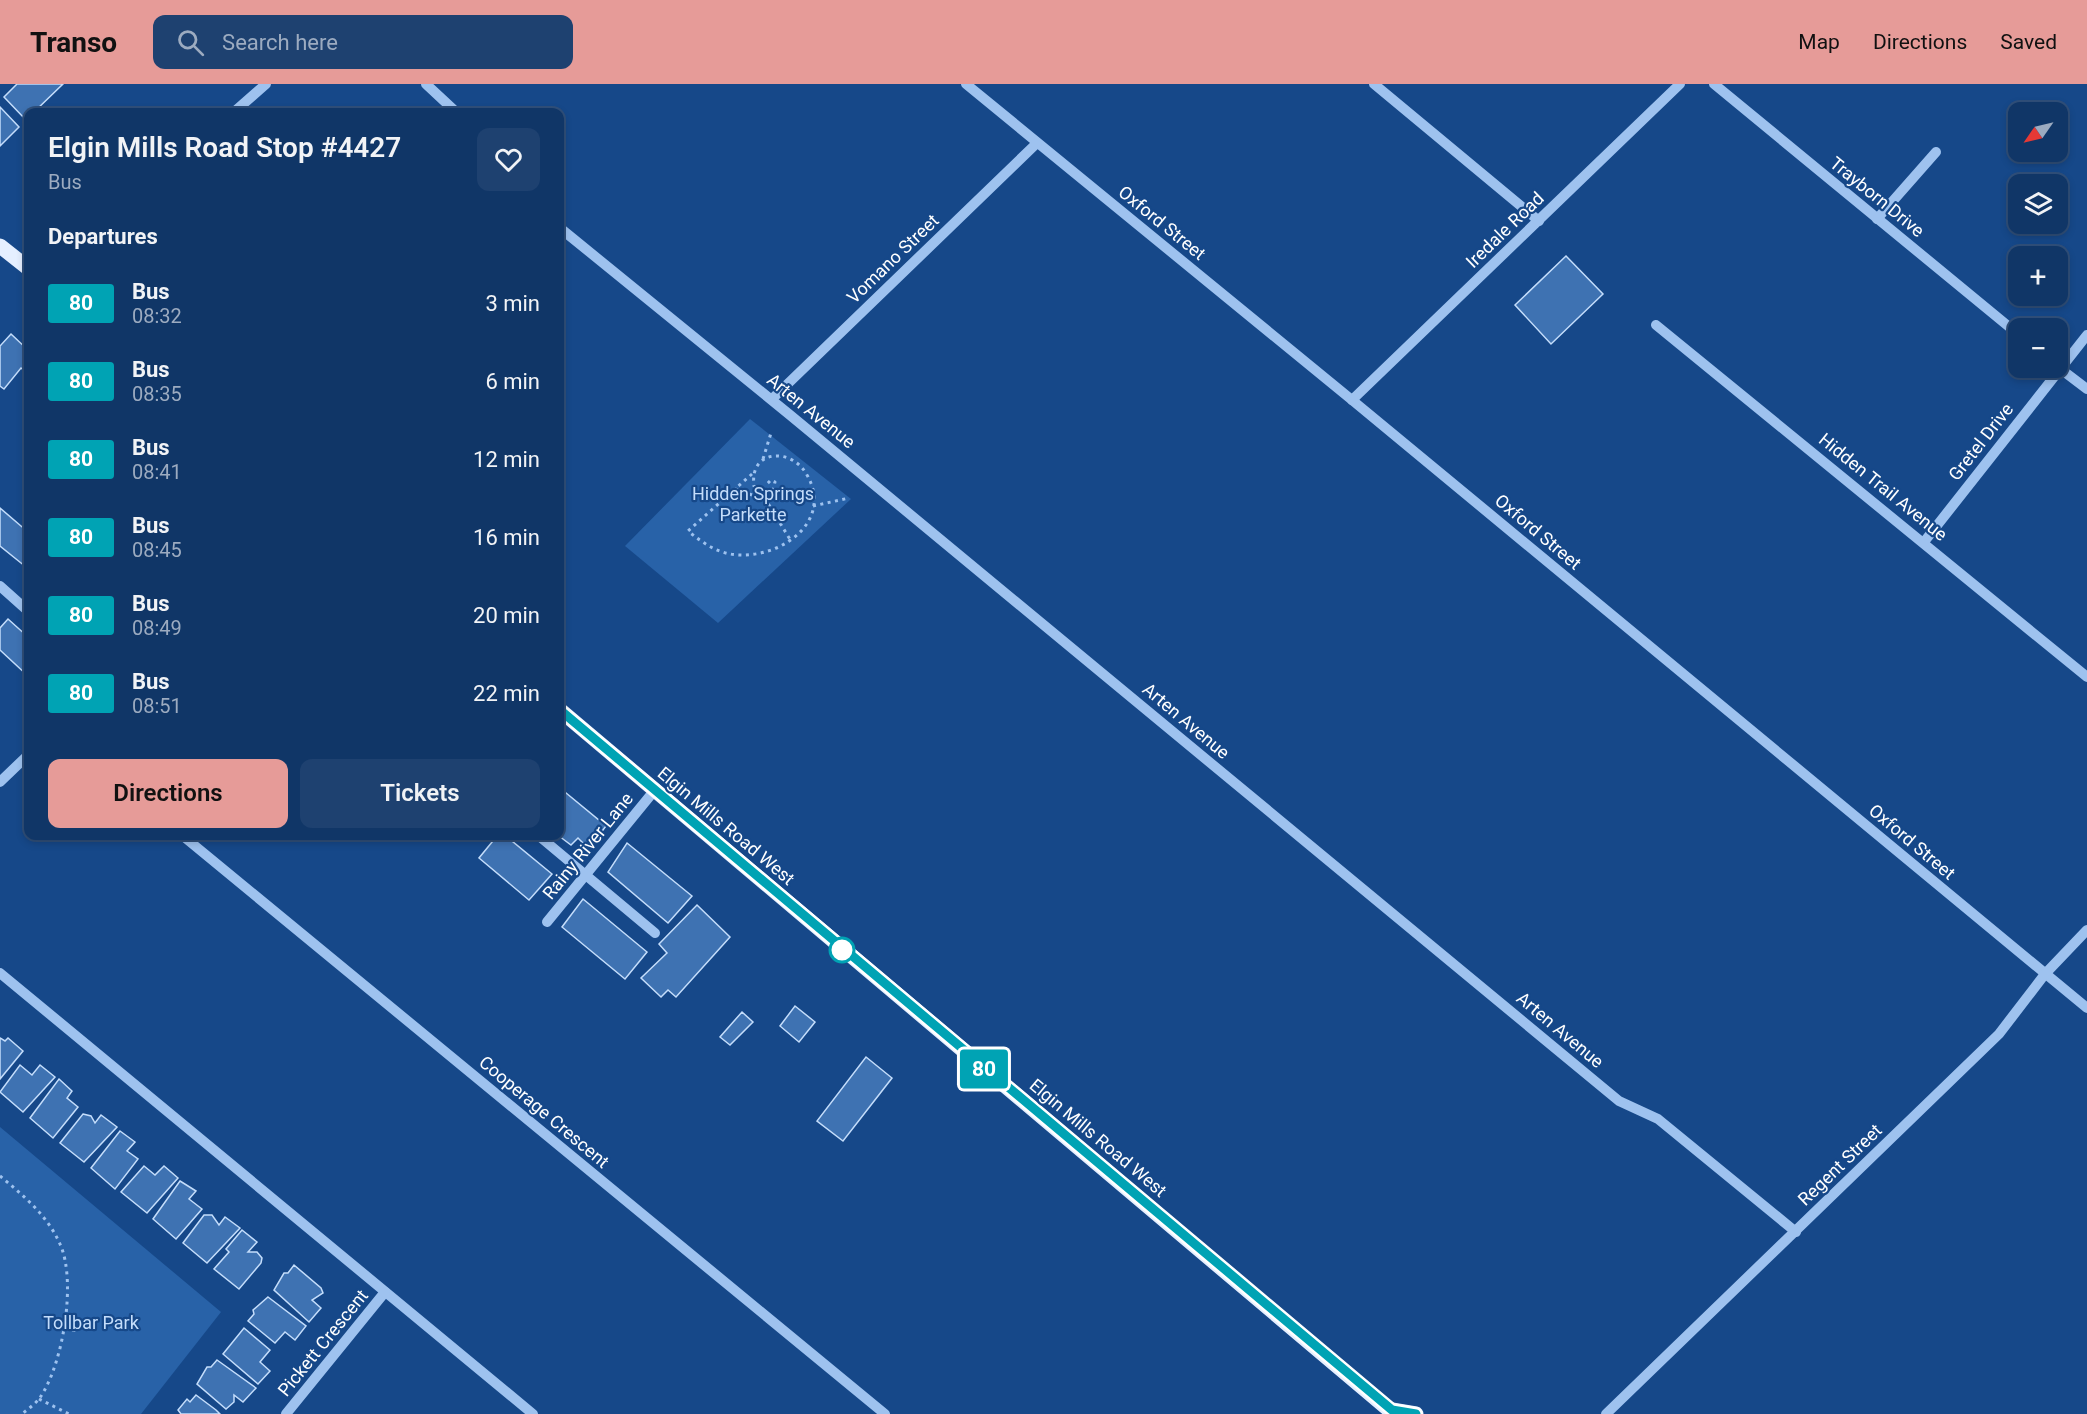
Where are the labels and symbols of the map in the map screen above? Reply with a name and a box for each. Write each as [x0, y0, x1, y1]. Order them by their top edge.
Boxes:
north arrow [2008, 102, 2068, 162]
street label: Trayborn Drive [1826, 152, 1929, 241]
street label: Oxford Street [1115, 181, 1210, 264]
street label: Iredale Road [1461, 187, 1548, 272]
street label: Vomano Street [843, 210, 943, 308]
street label: Arten Avenue [763, 369, 859, 452]
street label: Gretel Drive [1944, 399, 2017, 485]
street label: Hidden Trail Avenue [1815, 428, 1952, 545]
park label: Hidden Springs Parkette [692, 483, 814, 525]
street label: Oxford Street [1491, 490, 1586, 574]
street label: Arten Avenue [1139, 678, 1234, 763]
street label: Elgin Mills Road West [654, 762, 799, 889]
street label: Rainy River Lane [538, 788, 637, 903]
street label: Oxford Street [1865, 800, 1960, 884]
unlabelled marker [829, 937, 855, 963]
street label: Arten Avenue [1513, 987, 1608, 1072]
line badge: 80 [957, 1050, 1011, 1088]
street label: Cooperage Crescent [475, 1051, 614, 1172]
street label: Elgin Mills Road West [1026, 1074, 1171, 1201]
street label: Regent Street [1793, 1119, 1886, 1210]
street label: Pickett Crescent [273, 1285, 372, 1400]
park label: Tollbar Park [43, 1312, 140, 1333]

